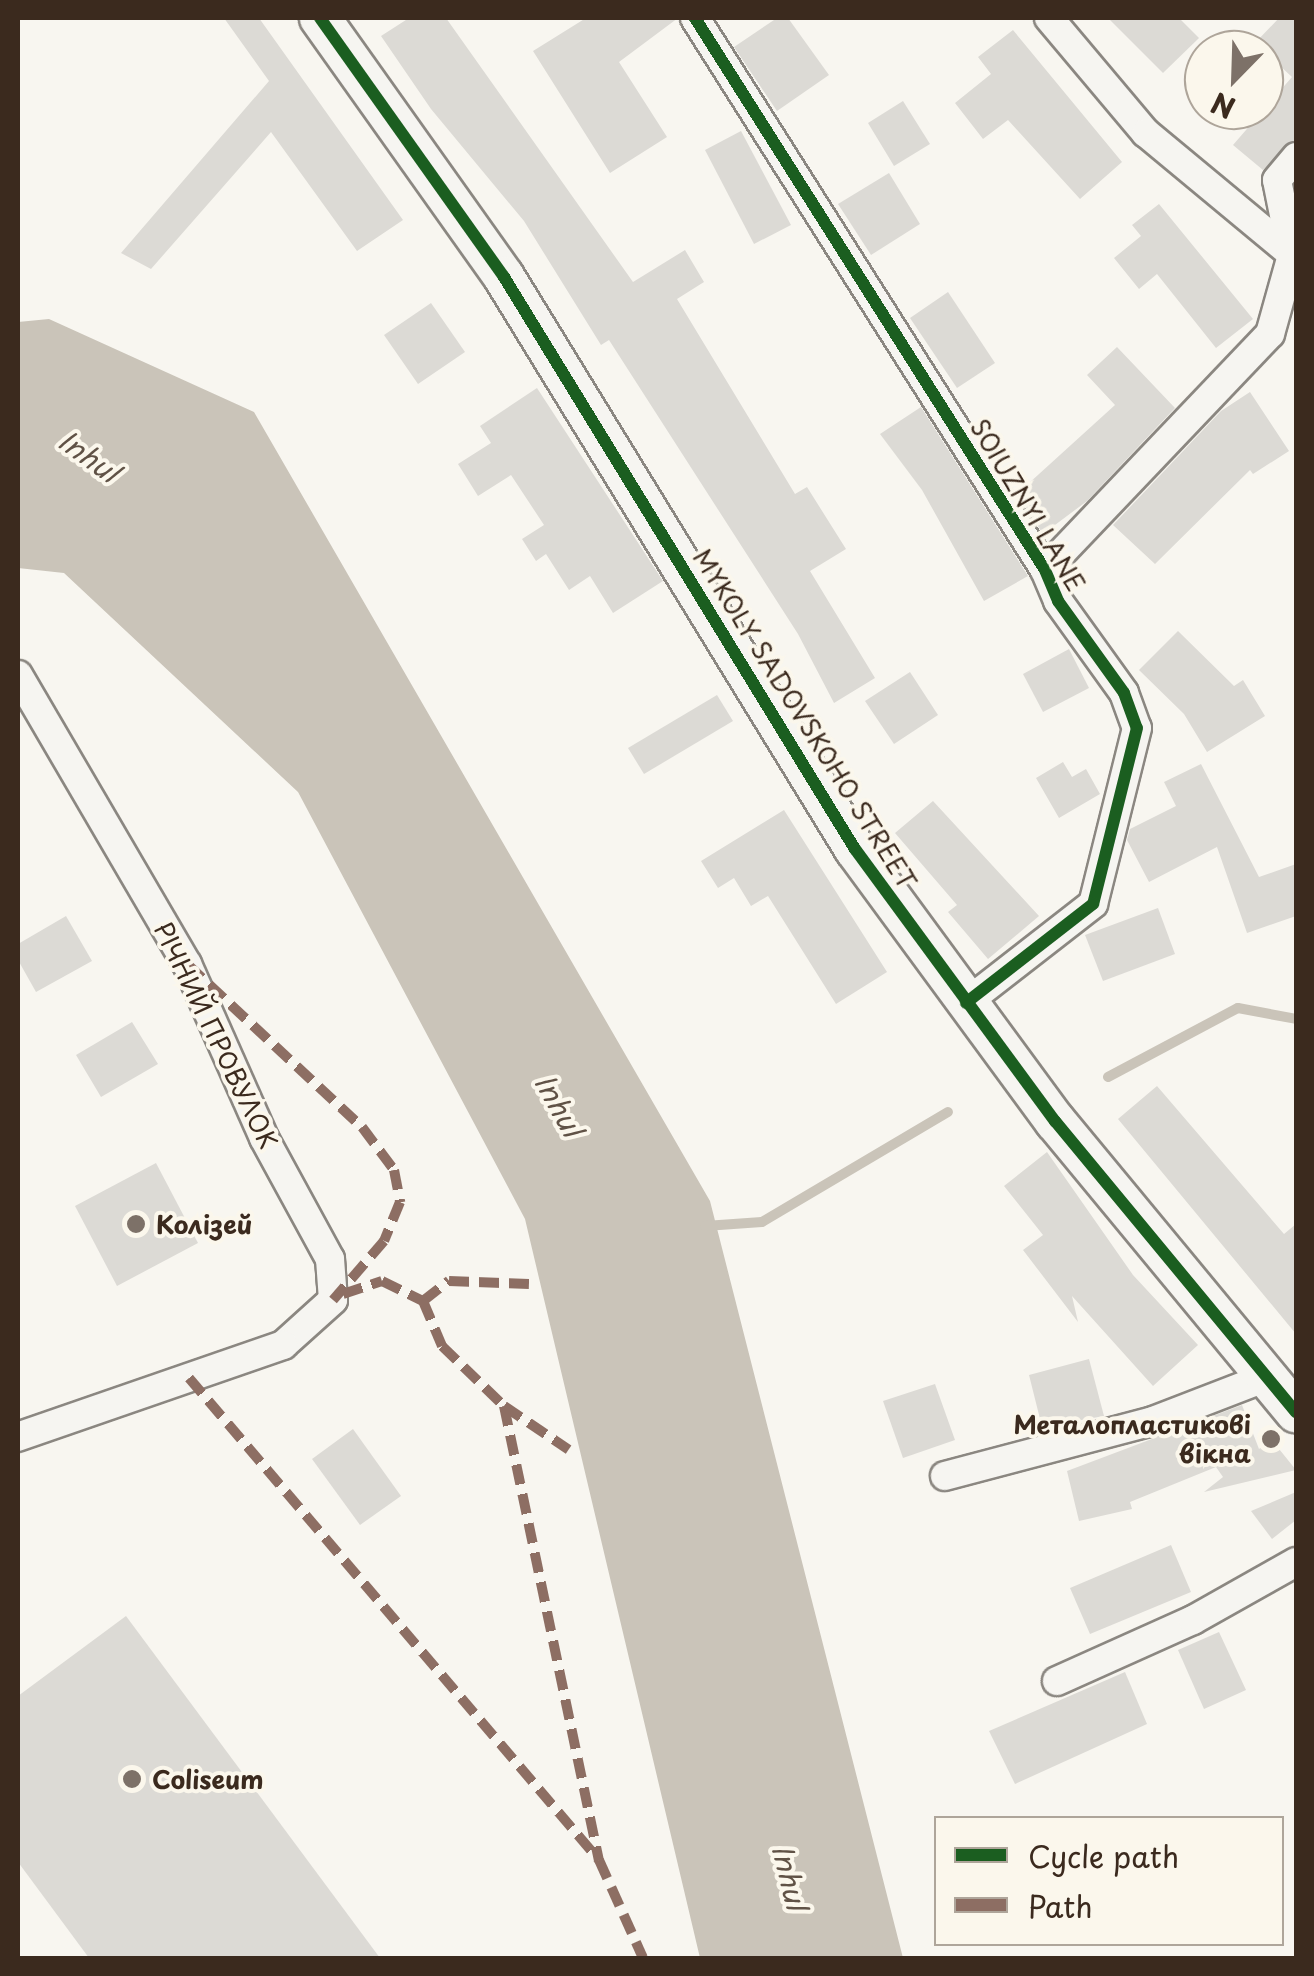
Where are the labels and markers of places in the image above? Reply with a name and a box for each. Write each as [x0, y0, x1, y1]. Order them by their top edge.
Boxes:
place label: Колізей [156, 1209, 253, 1239]
marker: Колізей [125, 1213, 147, 1235]
place label: Металопластикові вікна [1013, 1410, 1251, 1469]
marker: Металопластикові вікна [1260, 1428, 1282, 1450]
place label: Coliseum [152, 1764, 264, 1794]
marker: Coliseum [121, 1768, 143, 1790]

